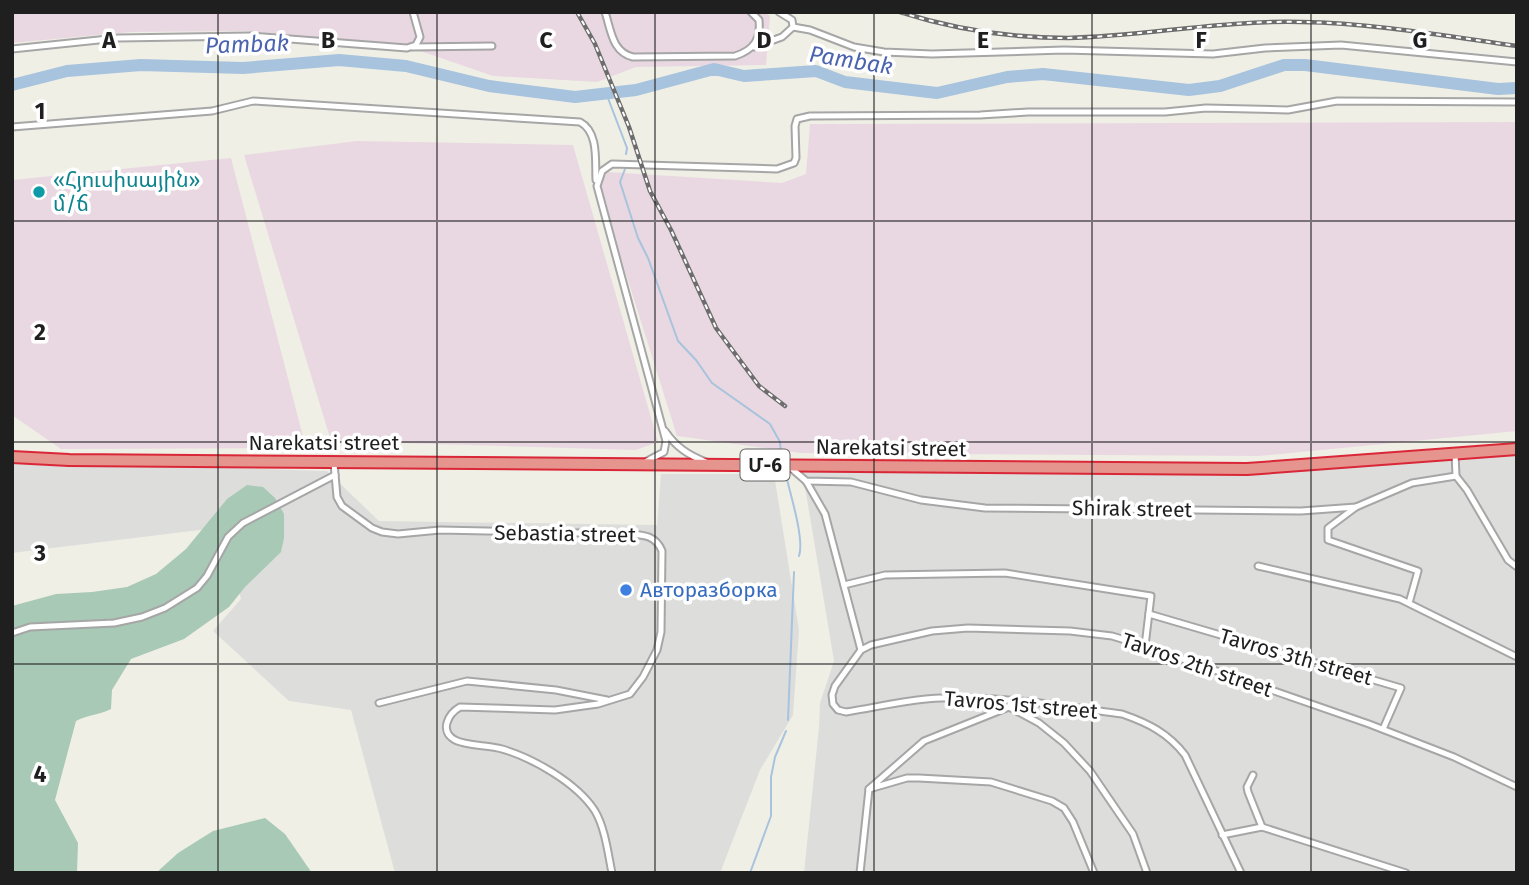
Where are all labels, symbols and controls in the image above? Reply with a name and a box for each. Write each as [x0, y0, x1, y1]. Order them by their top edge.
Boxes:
text: A [101, 26, 116, 54]
text: B [321, 26, 335, 54]
text: C [539, 26, 553, 54]
text: D [757, 26, 772, 54]
text: E [977, 26, 989, 54]
text: F [1195, 26, 1207, 54]
text: G [1413, 26, 1427, 54]
water label: Pambak [204, 29, 290, 59]
water label: Pambak [807, 40, 895, 80]
text: 1 [35, 97, 45, 125]
place label: «Հյուսիսային» մ/ճ [53, 167, 200, 217]
marker: «Հյուսիսային» մ/ճ [31, 184, 47, 200]
text: 2 [34, 318, 46, 346]
street label: Narekatsi street [249, 430, 400, 456]
street label: Narekatsi street [815, 434, 967, 462]
road number: Մ-6 [740, 450, 790, 480]
street label: Shirak street [1072, 495, 1193, 523]
street label: Sebastia street [494, 520, 637, 548]
text: 3 [33, 539, 46, 567]
place label: Авторазборка [640, 577, 778, 603]
marker: Авторазборка [618, 582, 634, 598]
street label: Tavros 3th street [1217, 623, 1376, 691]
street label: Tavros 2th street [1118, 627, 1276, 703]
street label: Tavros 1st street [943, 685, 1099, 725]
text: 4 [34, 760, 47, 788]

